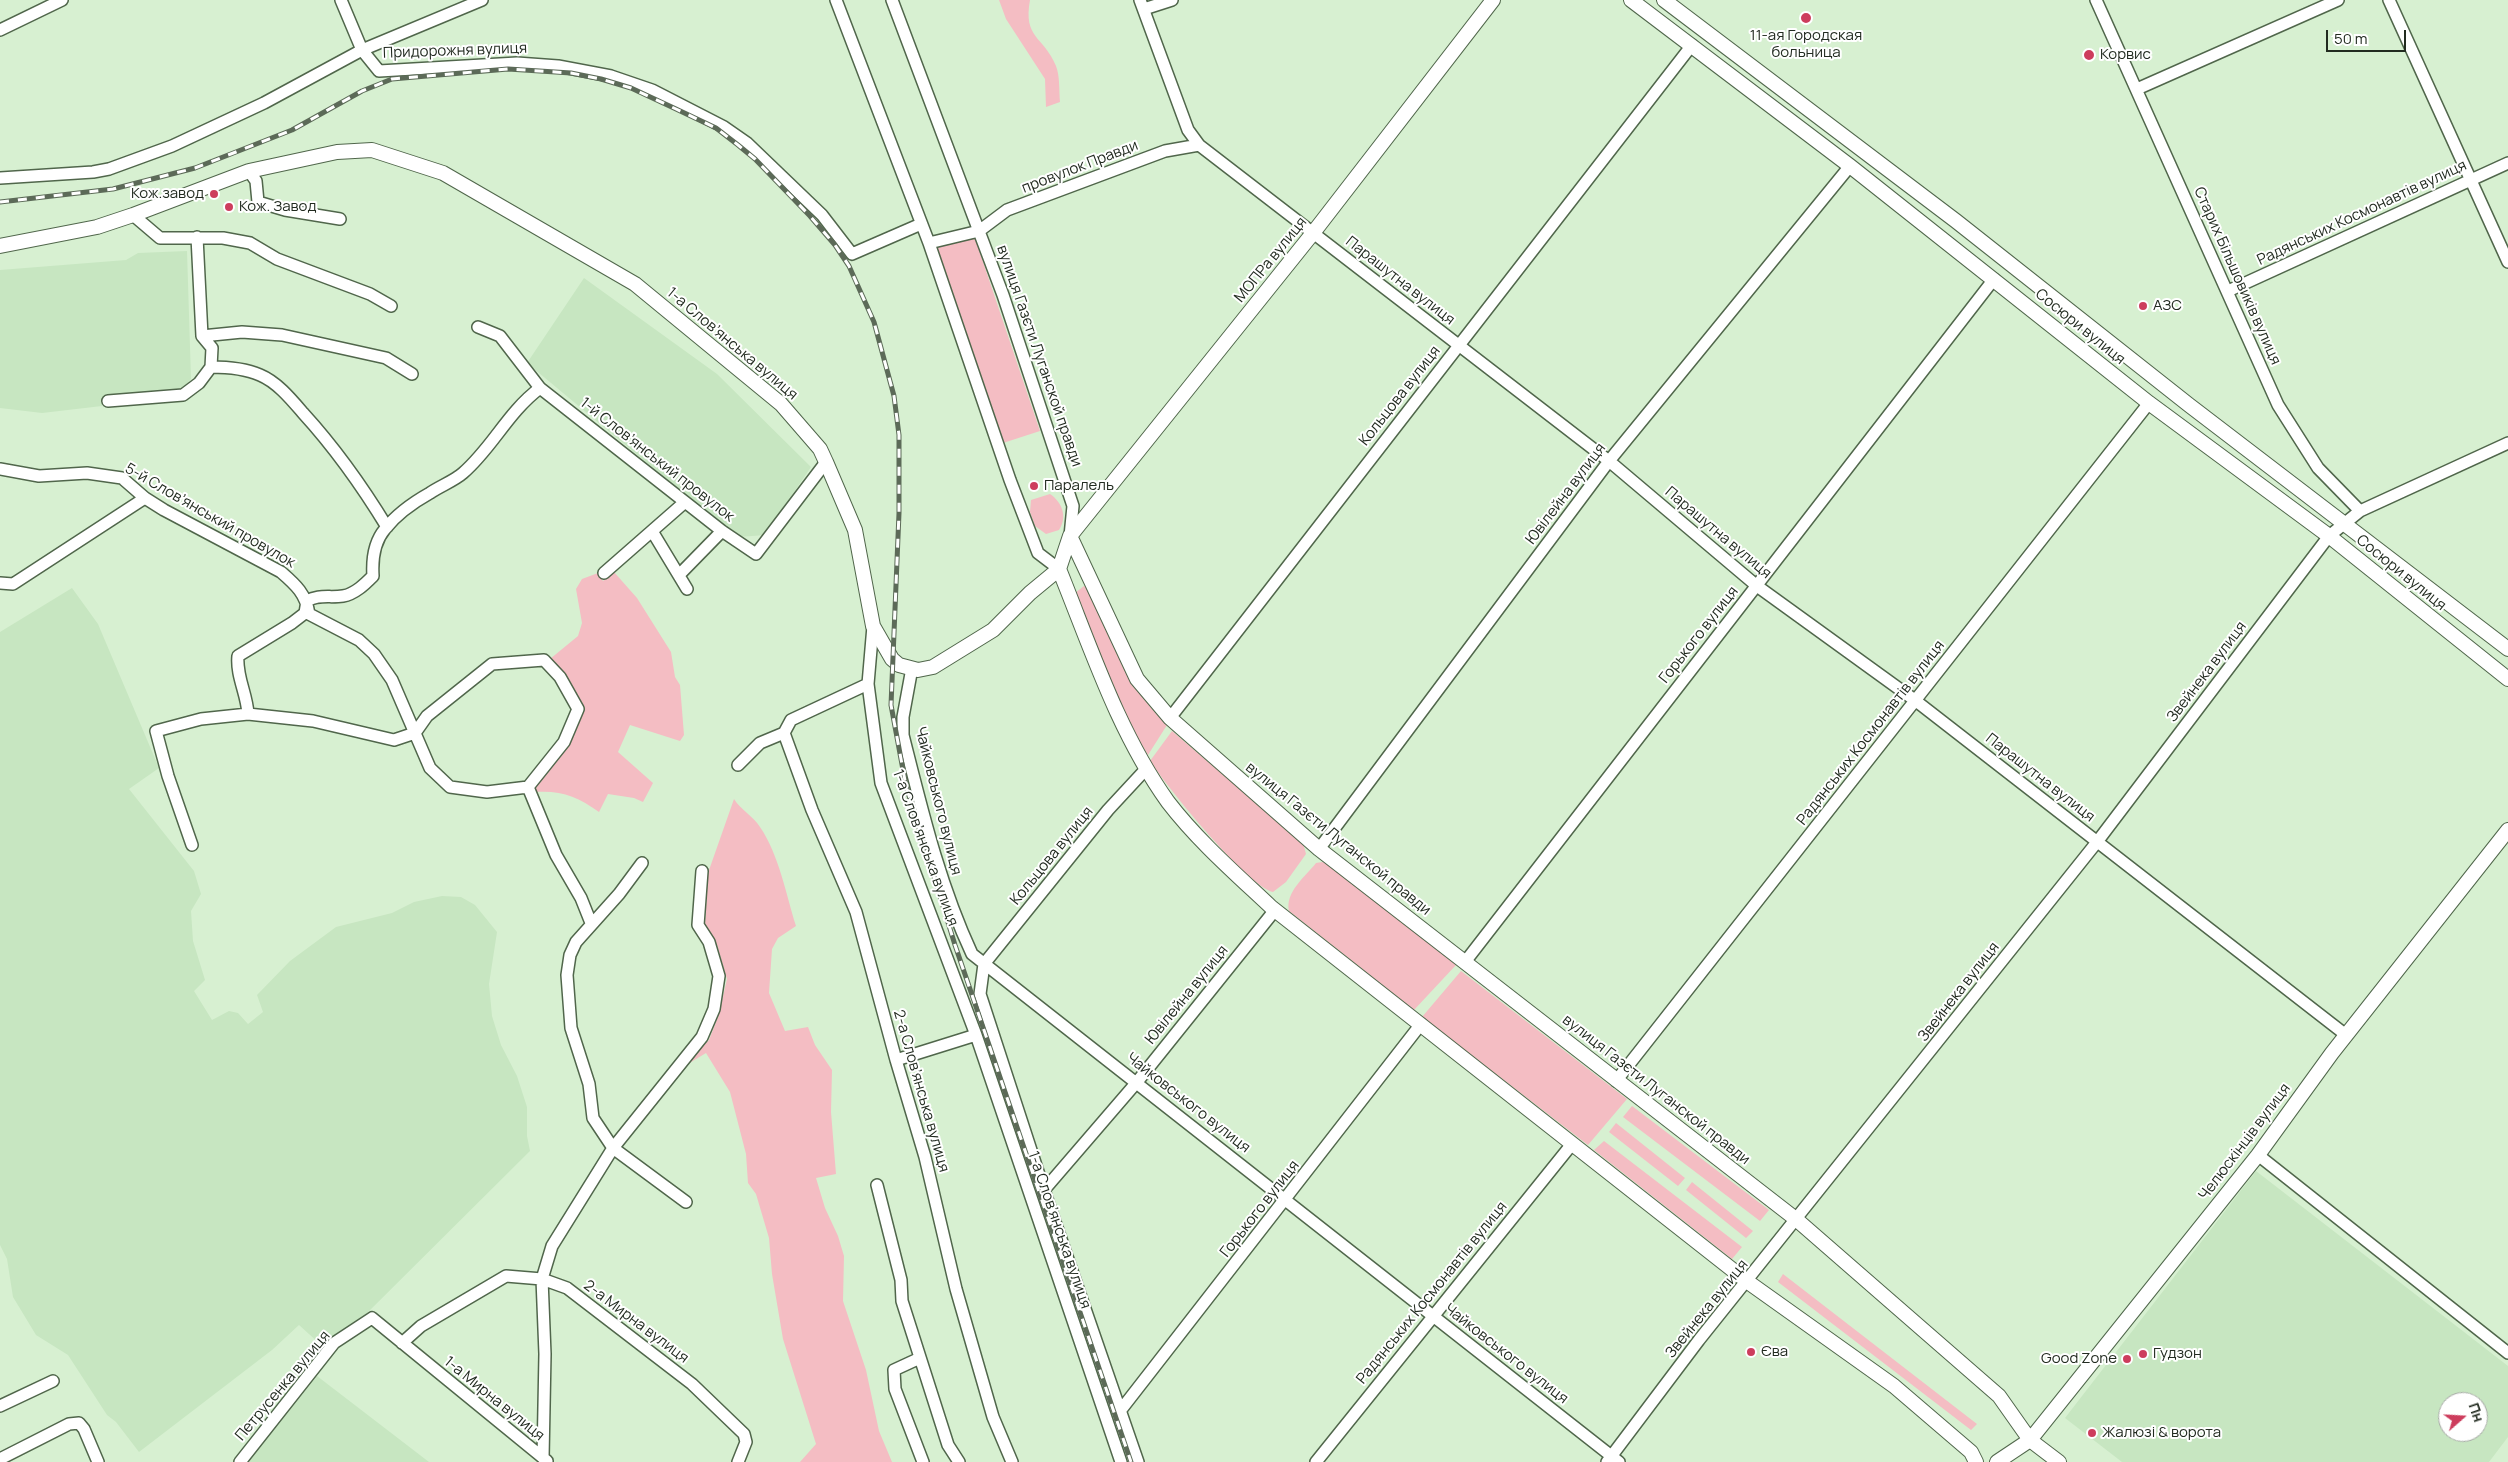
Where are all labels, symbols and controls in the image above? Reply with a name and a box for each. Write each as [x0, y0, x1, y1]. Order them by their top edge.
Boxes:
marker: 11-ая Городская больница [1799, 11, 1813, 25]
scale bar [2328, 20, 2408, 52]
place label: 11-ая Городская больница [1750, 27, 1862, 62]
text: 50 m [2334, 28, 2368, 49]
street label: Придорожня вулиця [383, 39, 527, 63]
place label: Корвис [2100, 46, 2151, 64]
marker: Корвис [2082, 48, 2096, 62]
street label: провулок Правди [1019, 137, 1141, 197]
street label: Радянських Космонавтів вулиця [2254, 156, 2470, 270]
street label: Старих Більшовиків вулиця [2190, 184, 2284, 368]
place label: Кож.завод [131, 185, 204, 203]
marker: Кож.завод [208, 188, 220, 200]
place label: Кож. Завод [239, 198, 316, 216]
marker: Кож. Завод [223, 201, 235, 213]
street label: МОПРа вулиця [1231, 214, 1311, 306]
street label: Парашутна вулиця [1342, 233, 1458, 329]
street label: вулиця Газєти Луганской правди [993, 243, 1085, 469]
street label: 1-а Слов’янська вулиця [663, 284, 801, 404]
street label: Сосюри вулиця [2031, 285, 2129, 369]
place label: АЗС [2153, 297, 2182, 315]
marker: АЗС [2137, 300, 2149, 312]
street label: Кольцова вулиця [1356, 343, 1444, 449]
street label: 1-й Слов’янський провулок [576, 394, 738, 526]
street label: Ювілейна вулиця [1522, 440, 1610, 548]
street label: 5-й Слов’янський провулок [122, 460, 298, 572]
place label: Паралель [1044, 477, 1114, 495]
marker: Паралель [1028, 480, 1040, 492]
street label: Парашутна вулиця [1661, 483, 1775, 583]
street label: Сосюри вулиця [2352, 531, 2450, 615]
street label: Горького вулиця [1656, 583, 1742, 687]
street label: Звейнека вулиця [2163, 618, 2251, 726]
street label: Радянських Космонавтів вулиця [1793, 637, 1949, 829]
street label: Чайковського вулиця [911, 725, 965, 877]
street label: Парашутна вулиця [1982, 730, 2098, 826]
street label: вулиця Газєти Луганской правди [1242, 759, 1434, 919]
street label: 1-а Слов’янська вулиця [888, 767, 962, 929]
street label: Кольцова вулиця [1007, 803, 1097, 909]
street label: Звейнека вулиця [1915, 939, 2003, 1045]
street label: Ювілейна вулиця [1142, 942, 1232, 1048]
street label: 2-а Слов’янська вулиця [889, 1008, 953, 1174]
street label: вулиця Газєти Луганской правди [1559, 1011, 1753, 1169]
street label: Чайковського вулиця [1122, 1049, 1254, 1157]
street label: Челюскінців вулиця [2195, 1080, 2295, 1204]
street label: 1-а Слов’янська вулиця [1024, 1149, 1094, 1311]
street label: Горького вулиця [1217, 1157, 1303, 1261]
street label: Радянських Космонавтів вулиця [1353, 1198, 1511, 1388]
street label: Звейнека вулиця [1662, 1256, 1752, 1362]
street label: 2-а Мирна вулиця [580, 1277, 692, 1367]
street label: Чайковського вулиця [1440, 1300, 1572, 1408]
street label: Петрусенка вулиця [232, 1327, 334, 1445]
place label: Єва [1761, 1343, 1788, 1361]
place label: Гудзон [2153, 1345, 2202, 1363]
marker: Єва [1745, 1346, 1757, 1358]
marker: Гудзон [2137, 1348, 2149, 1360]
place label: Good Zone [2041, 1350, 2117, 1368]
street label: 1-а Мирна вулиця [440, 1353, 548, 1445]
marker: Good Zone [2121, 1353, 2133, 1365]
north arrow [2438, 1392, 2488, 1442]
text: Пн [2465, 1400, 2489, 1424]
place label: Жалюзі & ворота [2102, 1424, 2221, 1442]
marker: Жалюзі & ворота [2086, 1427, 2098, 1439]

